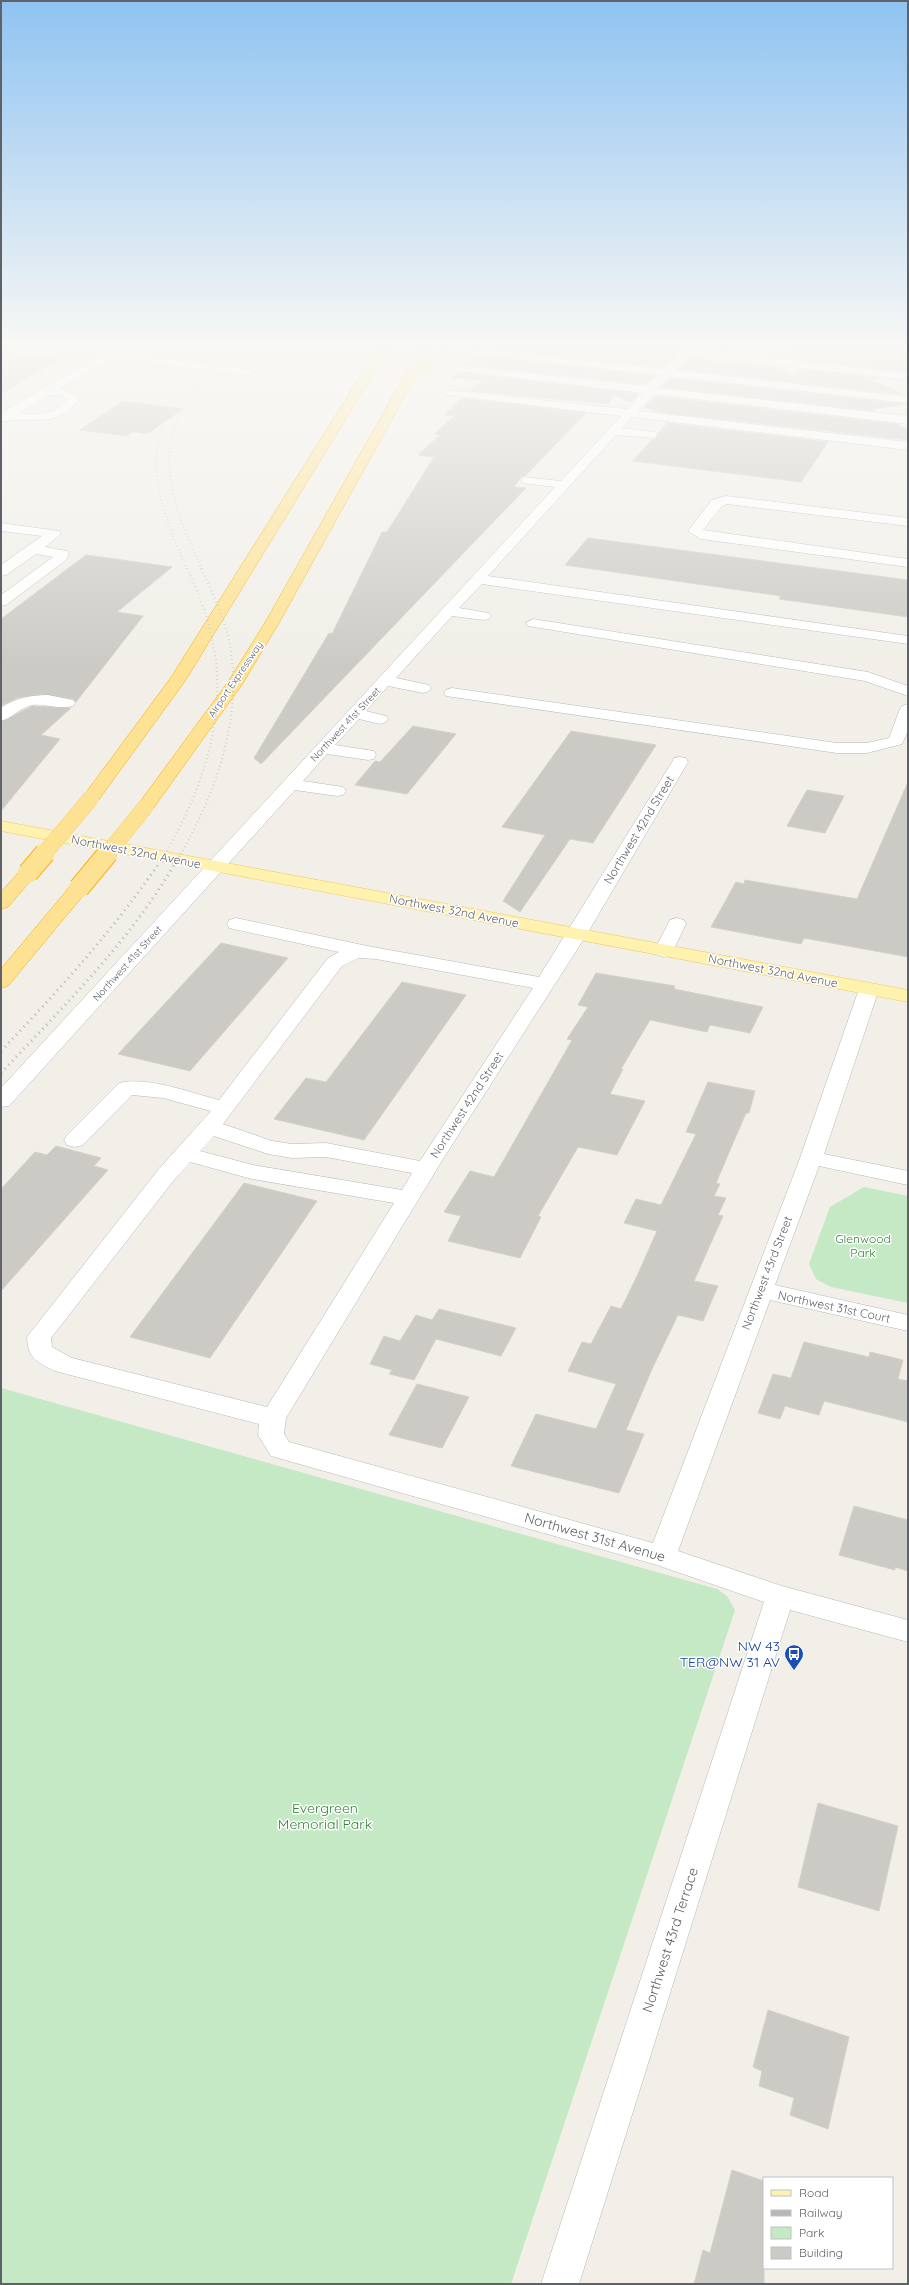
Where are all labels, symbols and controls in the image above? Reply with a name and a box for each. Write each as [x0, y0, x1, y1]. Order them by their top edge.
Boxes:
street label: Airport Expressway [205, 639, 266, 720]
street label: Northwest 41st Street [307, 684, 384, 764]
street label: Northwest 42nd Street [600, 773, 677, 887]
street label: Northwest 32nd Avenue [70, 832, 202, 871]
street label: Northwest 32nd Avenue [388, 891, 520, 930]
street label: Northwest 41st Street [90, 922, 165, 1004]
street label: Northwest 32nd Avenue [707, 951, 839, 990]
street label: Northwest 42nd Street [427, 1049, 507, 1161]
street label: Northwest 43rd Street [738, 1214, 795, 1332]
park label: Glenwood Park [835, 1231, 891, 1260]
street label: Northwest 31st Court [777, 1287, 892, 1326]
street label: Northwest 31st Avenue [522, 1508, 668, 1566]
place label: NW 43 TER@NW 31 AV [680, 1637, 780, 1671]
bus stop icon: NW 43 TER@NW 31 AV [783, 1643, 805, 1671]
park label: Evergreen Memorial Park [278, 1799, 372, 1833]
street label: Northwest 43rd Terrace [638, 1865, 702, 2015]
legend [763, 2177, 893, 2269]
text: Road [799, 2185, 829, 2200]
text: Railway [799, 2205, 843, 2220]
text: Park [799, 2225, 824, 2240]
text: Building [799, 2245, 843, 2260]

